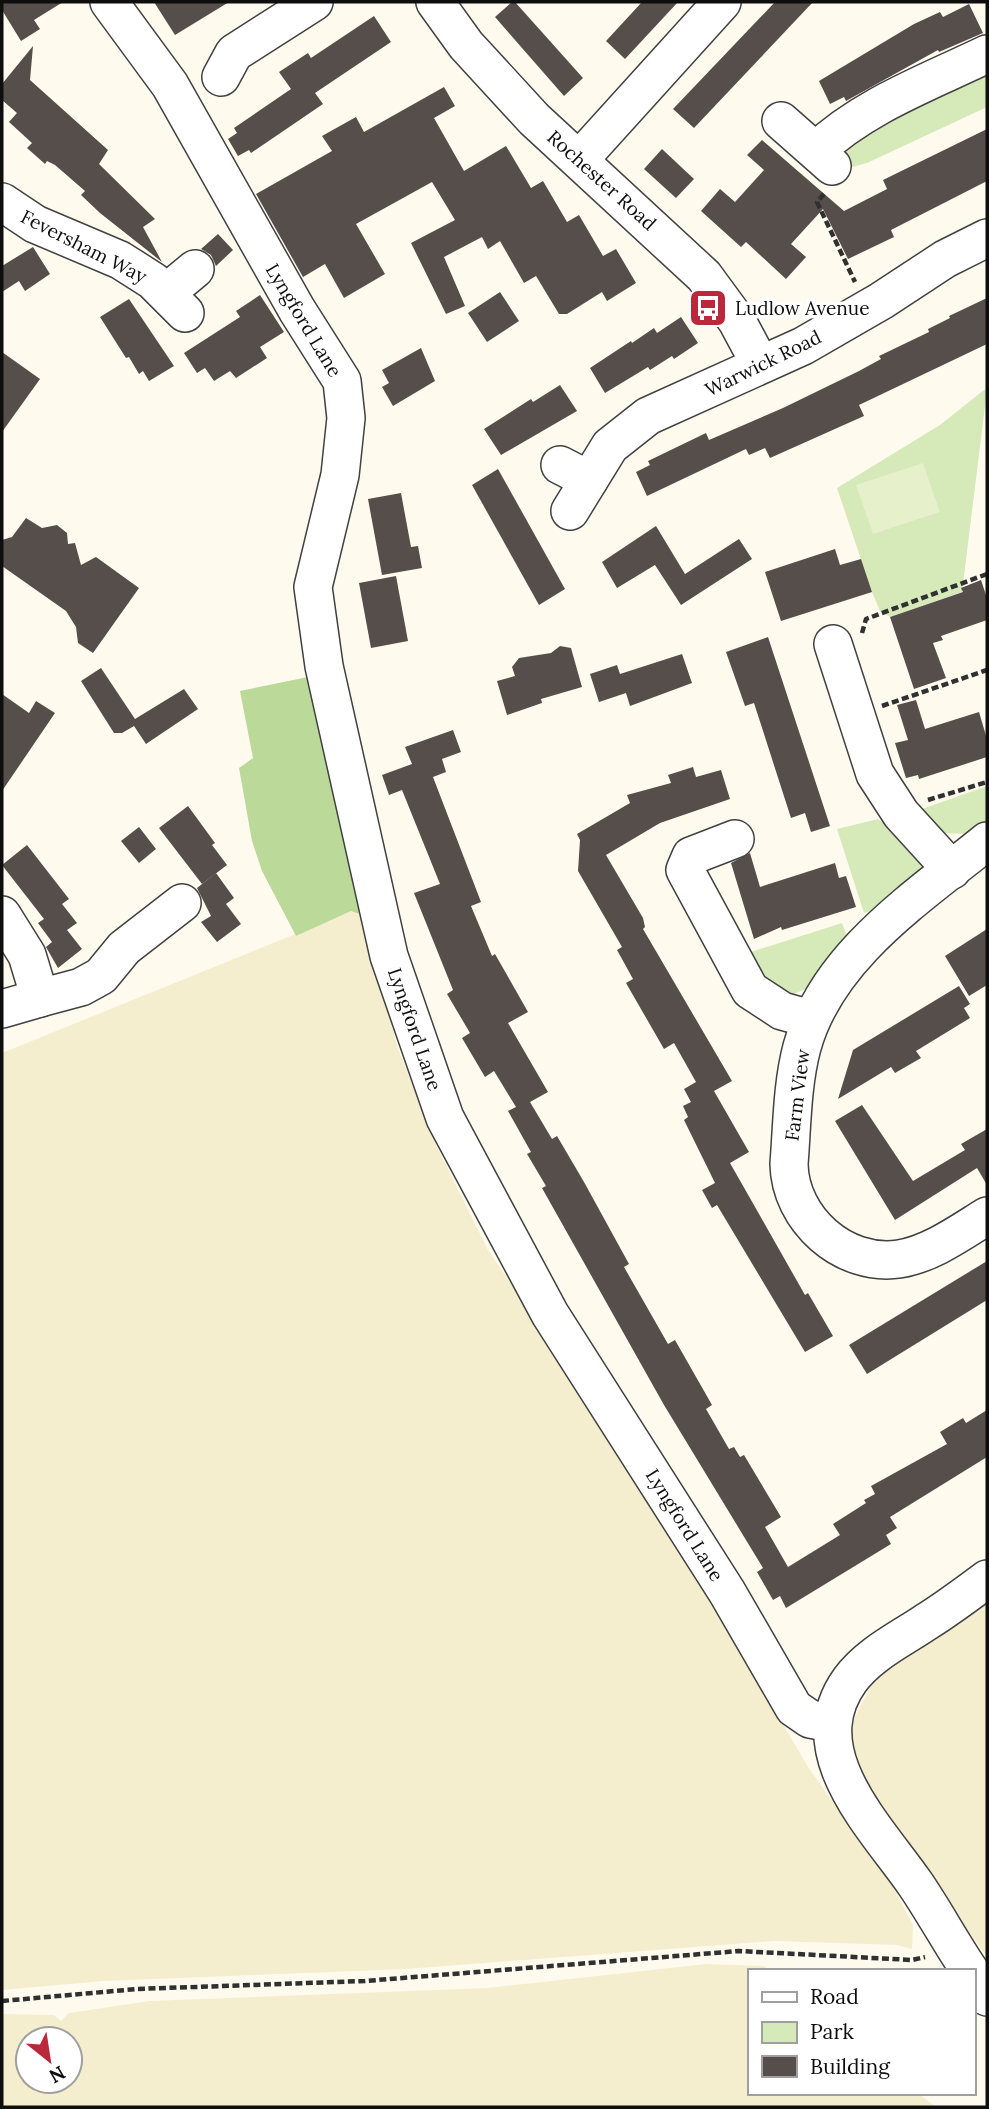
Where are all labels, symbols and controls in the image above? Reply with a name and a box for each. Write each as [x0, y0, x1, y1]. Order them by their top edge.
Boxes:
street label: Rochester Road [543, 125, 661, 235]
street label: Feversham Way [17, 204, 151, 288]
street label: Lyngford Lane [261, 259, 347, 381]
bus stop icon: Ludlow Avenue [687, 287, 729, 329]
place label: Ludlow Avenue [735, 296, 869, 320]
street label: Warwick Road [701, 325, 825, 401]
street label: Lyngford Lane [383, 964, 447, 1094]
street label: Farm View [779, 1047, 815, 1142]
street label: Lyngford Lane [641, 1464, 729, 1586]
legend [748, 1969, 975, 2095]
text: Road [810, 1983, 859, 2010]
text: Park [810, 2018, 854, 2045]
north arrow [14, 2025, 84, 2095]
text: Building [810, 2053, 890, 2080]
text: N [45, 2061, 70, 2089]

